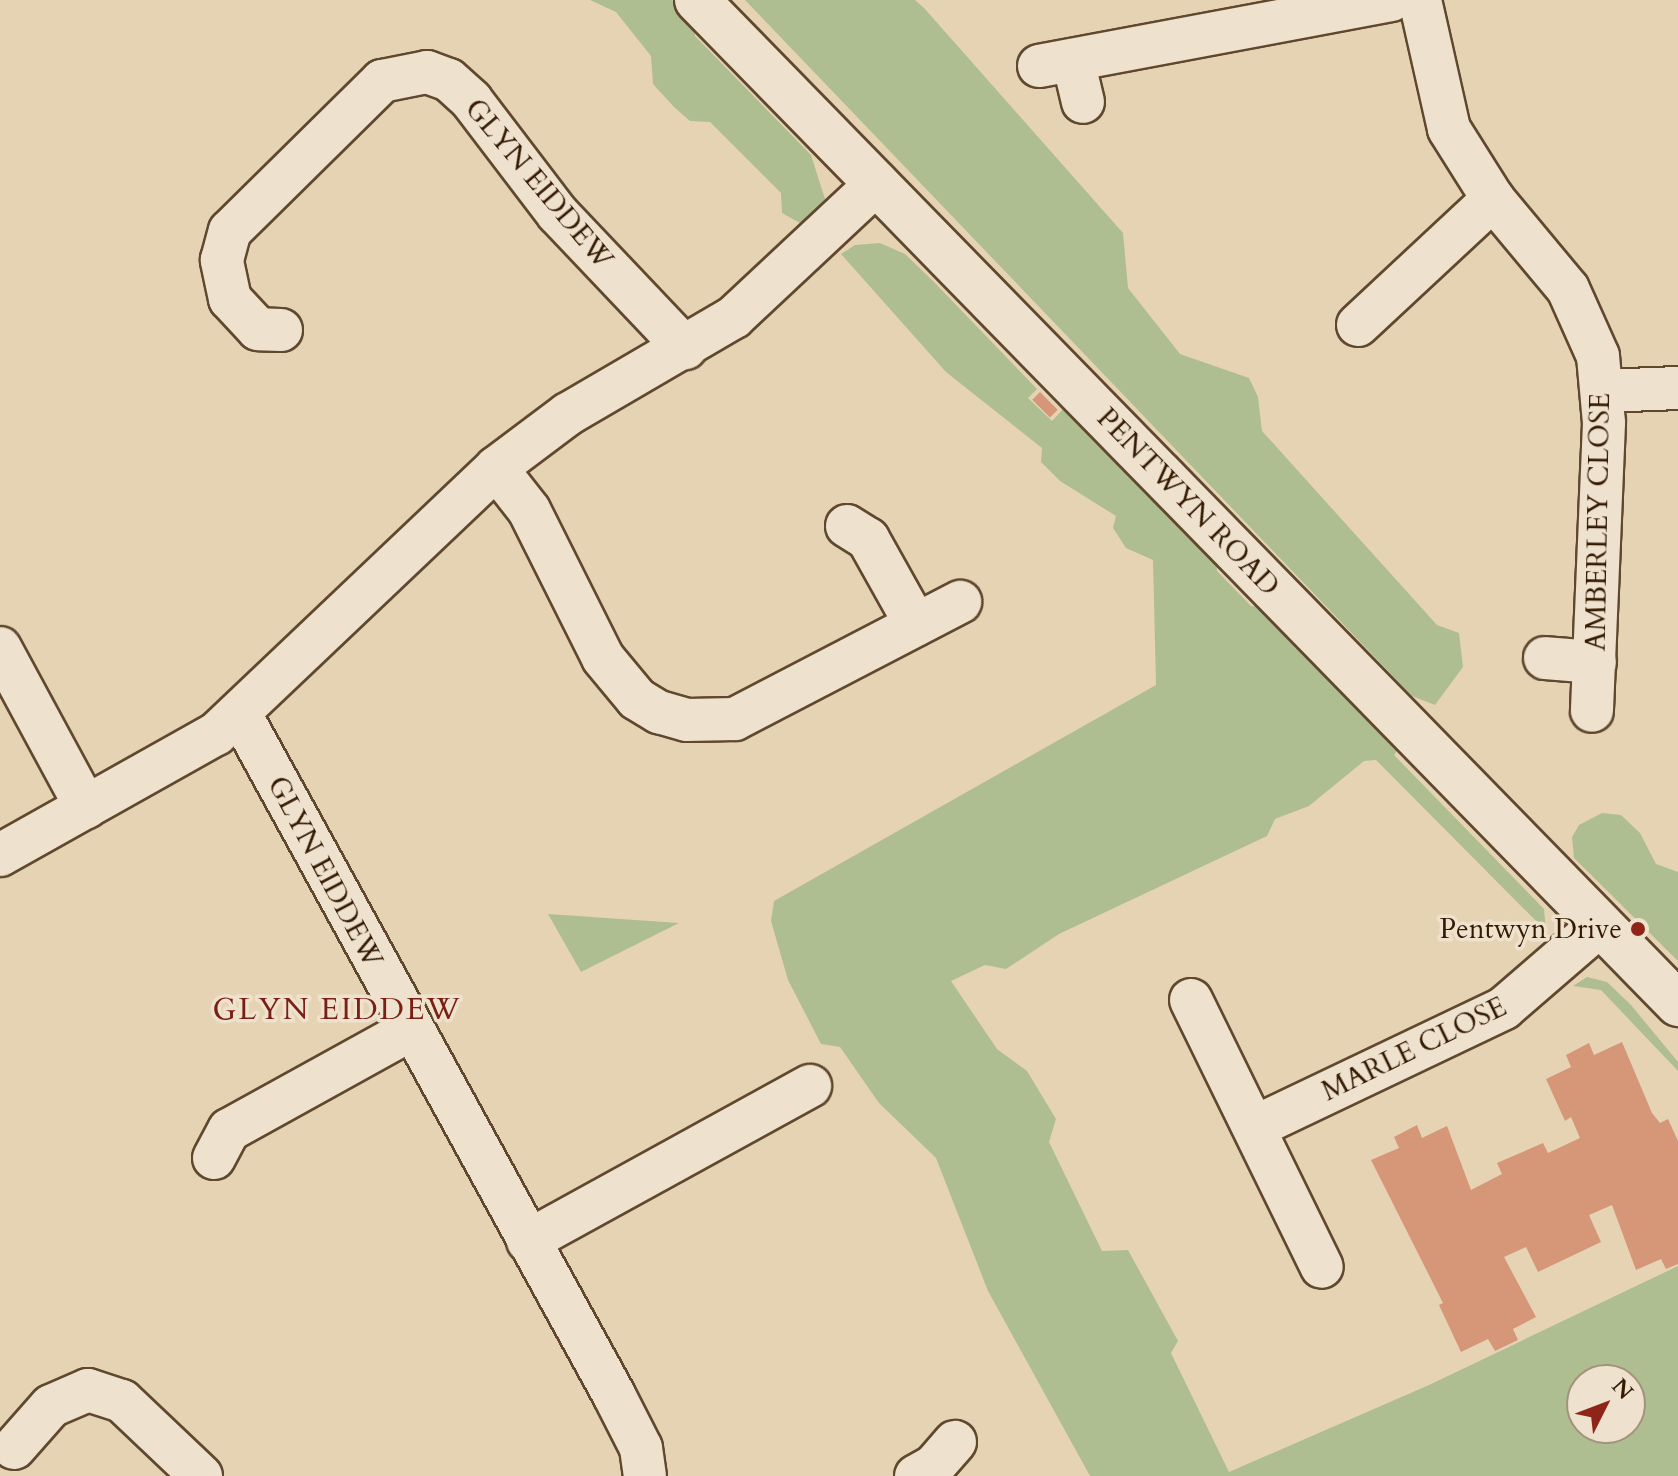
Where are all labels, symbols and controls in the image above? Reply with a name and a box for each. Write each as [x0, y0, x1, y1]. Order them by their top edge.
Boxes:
street label: GLYN EIDDEW [458, 92, 620, 276]
street label: AMBERLEY CLOSE [1579, 392, 1617, 652]
street label: PENTWYN ROAD [1090, 401, 1286, 603]
street label: GLYN EIDDEW [260, 771, 390, 973]
place label: Pentwyn Drive [1440, 912, 1622, 946]
marker: Pentwyn Drive [1629, 920, 1647, 938]
street label: MARLE CLOSE [1316, 990, 1512, 1108]
district label: GLYN EIDDEW [212, 992, 462, 1028]
north arrow [1566, 1364, 1646, 1444]
text: N [1605, 1372, 1640, 1406]

